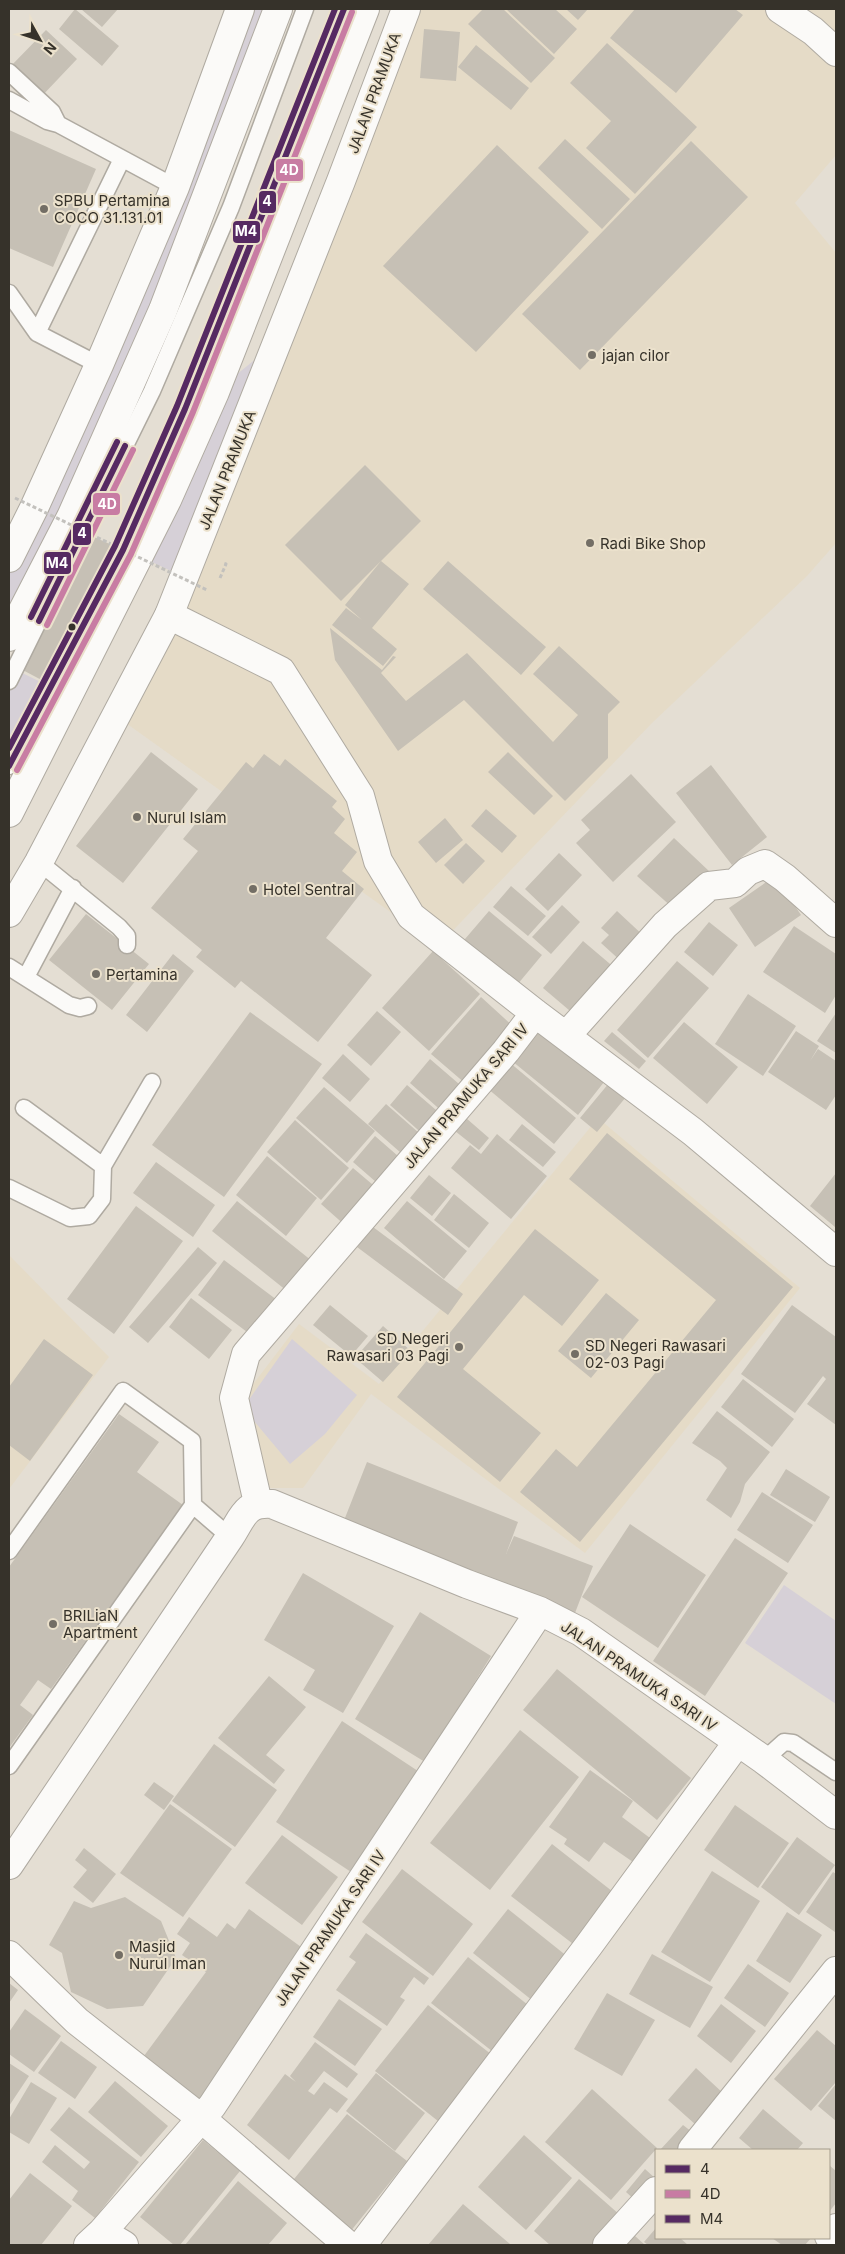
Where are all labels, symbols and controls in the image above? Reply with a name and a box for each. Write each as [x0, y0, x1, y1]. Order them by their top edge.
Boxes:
north arrow [15, 15, 65, 65]
street label: JALAN PRAMUKA [343, 30, 405, 156]
text: N [40, 39, 60, 58]
line badge: 4D [275, 158, 304, 182]
text: 4D [279, 161, 299, 178]
line badge: 4 [258, 190, 277, 214]
place label: SPBU Pertamina COCO 31.131.01 [54, 191, 170, 227]
text: 4 [262, 192, 272, 209]
marker: SPBU Pertamina COCO 31.131.01 [38, 203, 50, 215]
line badge: M4 [232, 220, 261, 244]
text: M4 [235, 222, 257, 239]
place label: jajan cilor [601, 346, 670, 365]
marker: jajan cilor [586, 349, 598, 361]
street label: JALAN PRAMUKA [194, 407, 260, 533]
line badge: 4D [92, 492, 121, 516]
text: 4D [97, 495, 117, 512]
line badge: 4 [72, 522, 92, 546]
text: 4 [77, 524, 87, 541]
place label: Radi Bike Shop [600, 534, 706, 553]
marker: Radi Bike Shop [584, 537, 596, 549]
line badge: M4 [43, 551, 72, 575]
text: M4 [46, 554, 68, 571]
unlabelled marker [67, 622, 77, 632]
place label: Nurul Islam [147, 808, 227, 827]
marker: Nurul Islam [131, 811, 143, 823]
place label: Hotel Sentral [263, 880, 354, 899]
marker: Hotel Sentral [247, 883, 259, 895]
place label: Pertamina [106, 965, 178, 984]
marker: Pertamina [90, 968, 102, 980]
street label: JALAN PRAMUKA SARI IV [400, 1019, 532, 1173]
place label: SD Negeri Rawasari 03 Pagi [326, 1329, 449, 1365]
place label: SD Negeri Rawasari 02-03 Pagi [585, 1336, 726, 1372]
marker: SD Negeri Rawasari 03 Pagi [453, 1341, 465, 1353]
marker: SD Negeri Rawasari 02-03 Pagi [569, 1348, 581, 1360]
place label: BRILiaN Apartment [63, 1606, 138, 1642]
street label: JALAN PRAMUKA SARI IV [557, 1617, 721, 1735]
marker: BRILiaN Apartment [47, 1618, 59, 1630]
street label: JALAN PRAMUKA SARI IV [271, 1846, 389, 2010]
place label: Masjid Nurul Iman [129, 1937, 206, 1973]
marker: Masjid Nurul Iman [113, 1949, 125, 1961]
legend [655, 2149, 830, 2239]
text: 4 [700, 2159, 710, 2178]
text: 4D [700, 2184, 721, 2203]
text: M4 [700, 2209, 723, 2228]

